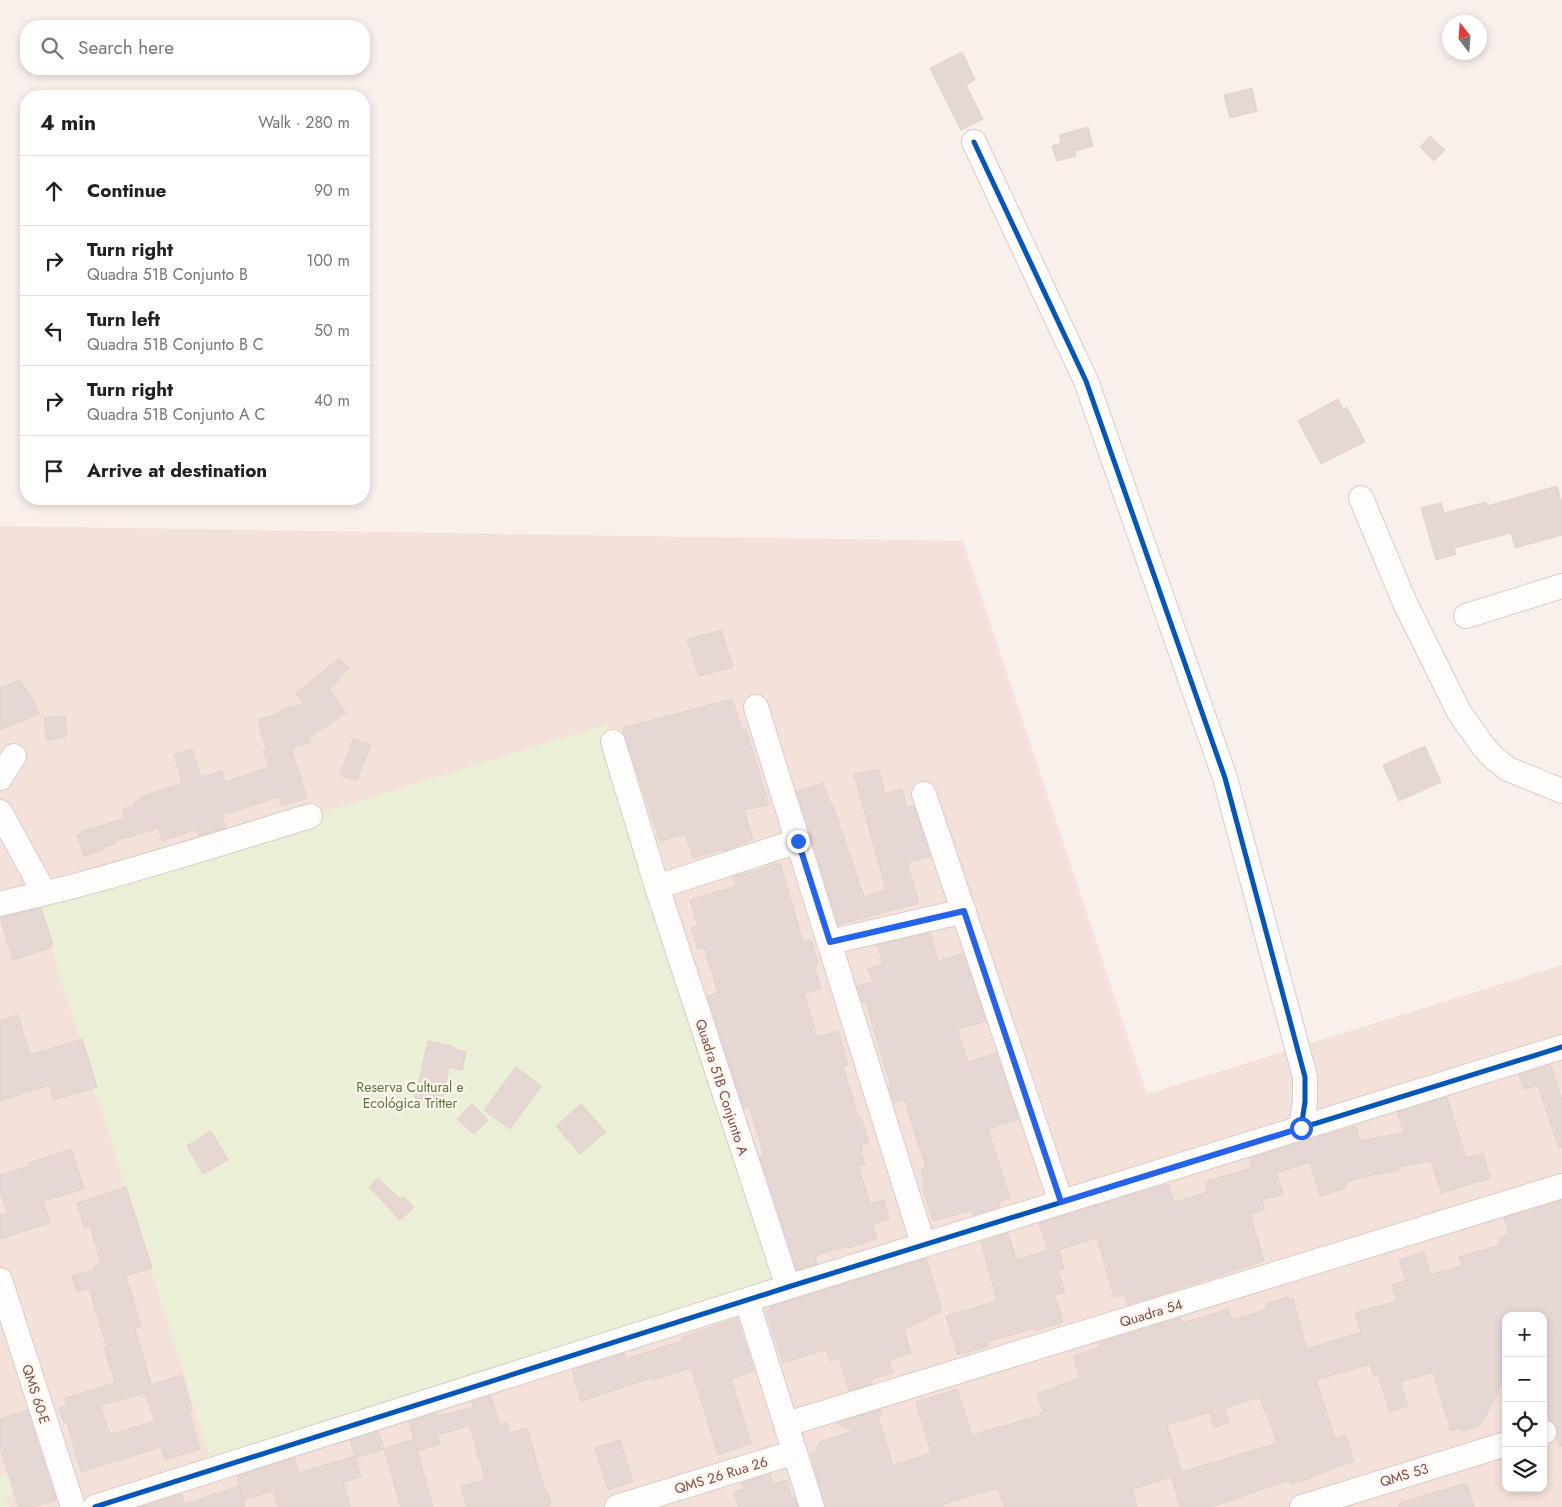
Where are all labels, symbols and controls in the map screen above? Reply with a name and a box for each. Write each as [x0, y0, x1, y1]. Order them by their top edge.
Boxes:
north arrow [1442, 15, 1487, 60]
search box [20, 20, 370, 75]
icon: search [38, 34, 66, 62]
text: Search here [78, 34, 174, 61]
text: 4 min [40, 108, 96, 138]
text: Walk · 280 m [258, 111, 350, 134]
icon: ahead [40, 177, 68, 205]
text: Continue [87, 177, 166, 204]
text: 90 m [314, 179, 350, 202]
text: Turn right [87, 236, 173, 263]
icon: right [40, 247, 68, 275]
text: 100 m [306, 249, 350, 272]
text: Quadra 51B Conjunto B [87, 263, 248, 286]
text: Turn left [87, 306, 160, 333]
icon: left [40, 317, 68, 345]
text: 50 m [314, 319, 350, 342]
text: Quadra 51B Conjunto B C [87, 333, 264, 356]
text: Turn right [87, 376, 173, 403]
icon: right [40, 387, 68, 415]
text: 40 m [314, 389, 350, 412]
text: Quadra 51B Conjunto A C [87, 403, 265, 426]
icon: arrive [40, 457, 68, 485]
text: Arrive at destination [87, 457, 267, 484]
route end [787, 830, 810, 853]
street label: Quadra 51B Conjunto A [691, 1016, 754, 1158]
park label: Reserva Cultural e Ecológica Tritter [356, 1077, 464, 1113]
route start [1290, 1117, 1313, 1140]
street label: Quadra 54 [1117, 1294, 1185, 1332]
map controls [1502, 1312, 1547, 1492]
button: + [1502, 1312, 1547, 1357]
button: − [1502, 1357, 1547, 1402]
street label: QMS 60-E [17, 1362, 55, 1426]
button: locate [1502, 1402, 1547, 1447]
button: layers [1502, 1447, 1547, 1492]
street label: QMS 26 Rua 26 [672, 1451, 770, 1499]
street label: QMS 53 [1377, 1458, 1431, 1492]

